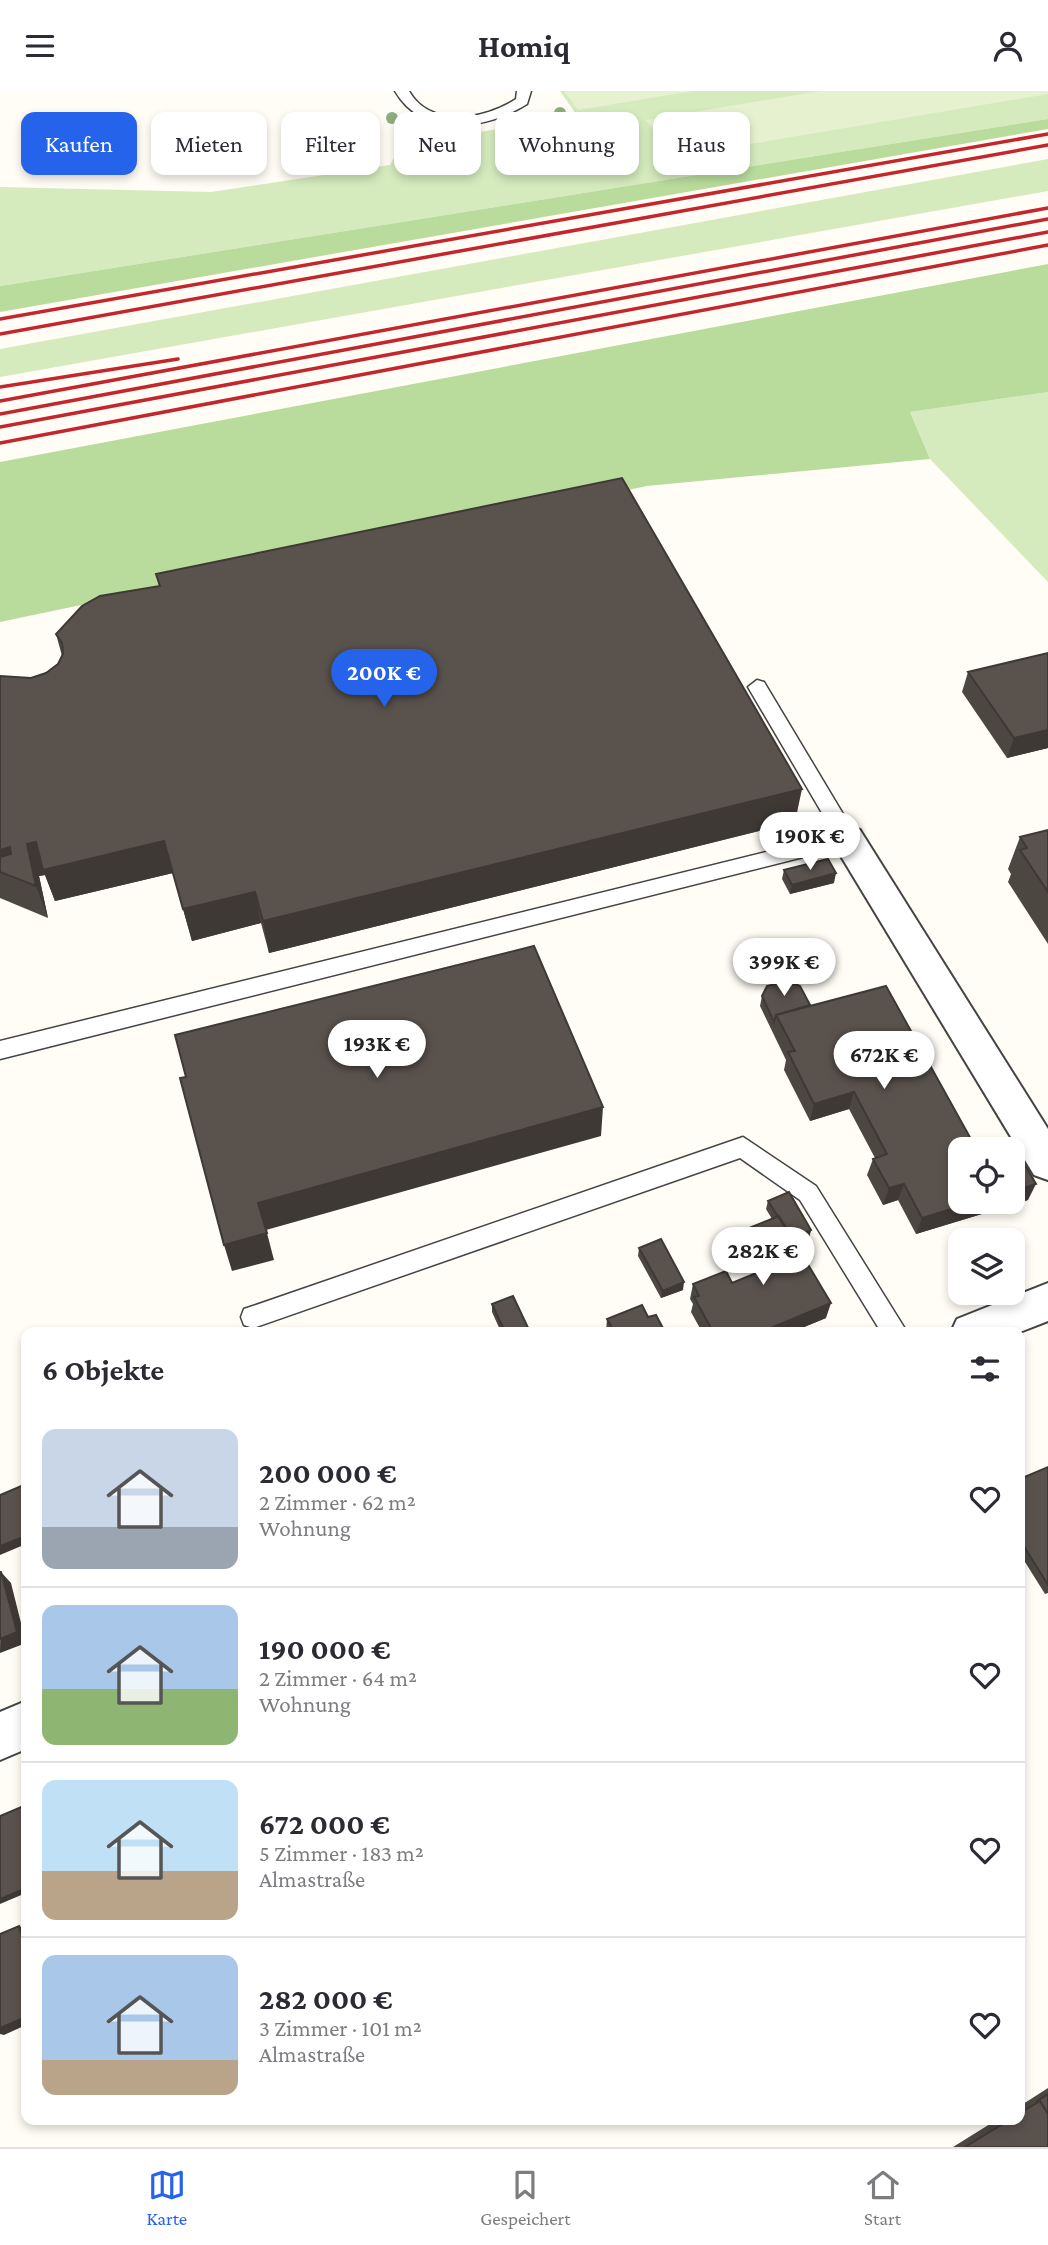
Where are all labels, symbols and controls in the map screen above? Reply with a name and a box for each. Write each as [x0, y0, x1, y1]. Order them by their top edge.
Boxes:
icon: menu [21, 27, 59, 65]
icon: person [989, 27, 1027, 65]
text: Homiq [478, 28, 570, 64]
chip: Kaufen [21, 112, 137, 175]
chip: Mieten [151, 112, 267, 175]
chip: Filter [281, 112, 380, 175]
chip: Neu [394, 112, 481, 175]
chip: Wohnung [495, 112, 639, 175]
chip: Haus [653, 112, 750, 175]
pin: 200K € [327, 649, 441, 709]
text: 200K € [347, 659, 421, 685]
pin: 190K € [753, 813, 867, 872]
text: 190K € [775, 822, 845, 848]
pin: 399K € [727, 939, 841, 998]
text: 399K € [749, 948, 819, 974]
pin: 193K € [320, 1021, 434, 1080]
text: 193K € [344, 1030, 410, 1056]
pin: 672K € [827, 1031, 941, 1091]
text: 672K € [850, 1041, 918, 1067]
map controls [948, 1137, 1025, 1305]
button: locate [948, 1137, 1025, 1214]
pin: 282K € [706, 1227, 820, 1287]
button: layers [948, 1228, 1025, 1305]
text: 282K € [728, 1237, 798, 1263]
icon: filters [966, 1350, 1004, 1388]
text: 6 Objekte [42, 1353, 164, 1386]
text: 200 000 € [259, 1456, 397, 1489]
icon: home [98, 1457, 182, 1541]
icon: heart [966, 1480, 1004, 1518]
text: 2 Zimmer · 62 m² [259, 1489, 416, 1515]
text: Wohnung [259, 1515, 351, 1541]
text: 190 000 € [259, 1632, 391, 1665]
icon: home [98, 1633, 182, 1717]
icon: heart [966, 1656, 1004, 1694]
text: 2 Zimmer · 64 m² [259, 1665, 417, 1691]
text: Wohnung [259, 1691, 351, 1717]
text: 672 000 € [259, 1807, 390, 1840]
icon: home [98, 1808, 182, 1892]
icon: heart [966, 1831, 1004, 1869]
text: 5 Zimmer · 183 m² [259, 1840, 424, 1866]
text: Almastraße [259, 1866, 365, 1892]
text: 282 000 € [259, 1982, 393, 2015]
icon: home [98, 1983, 182, 2067]
icon: heart [966, 2006, 1004, 2044]
text: 3 Zimmer · 101 m² [259, 2015, 422, 2041]
text: Almastraße [259, 2041, 365, 2067]
tab: Karte [146, 2166, 187, 2229]
tab: Gespeichert [480, 2166, 571, 2229]
tab: Start [864, 2166, 902, 2229]

